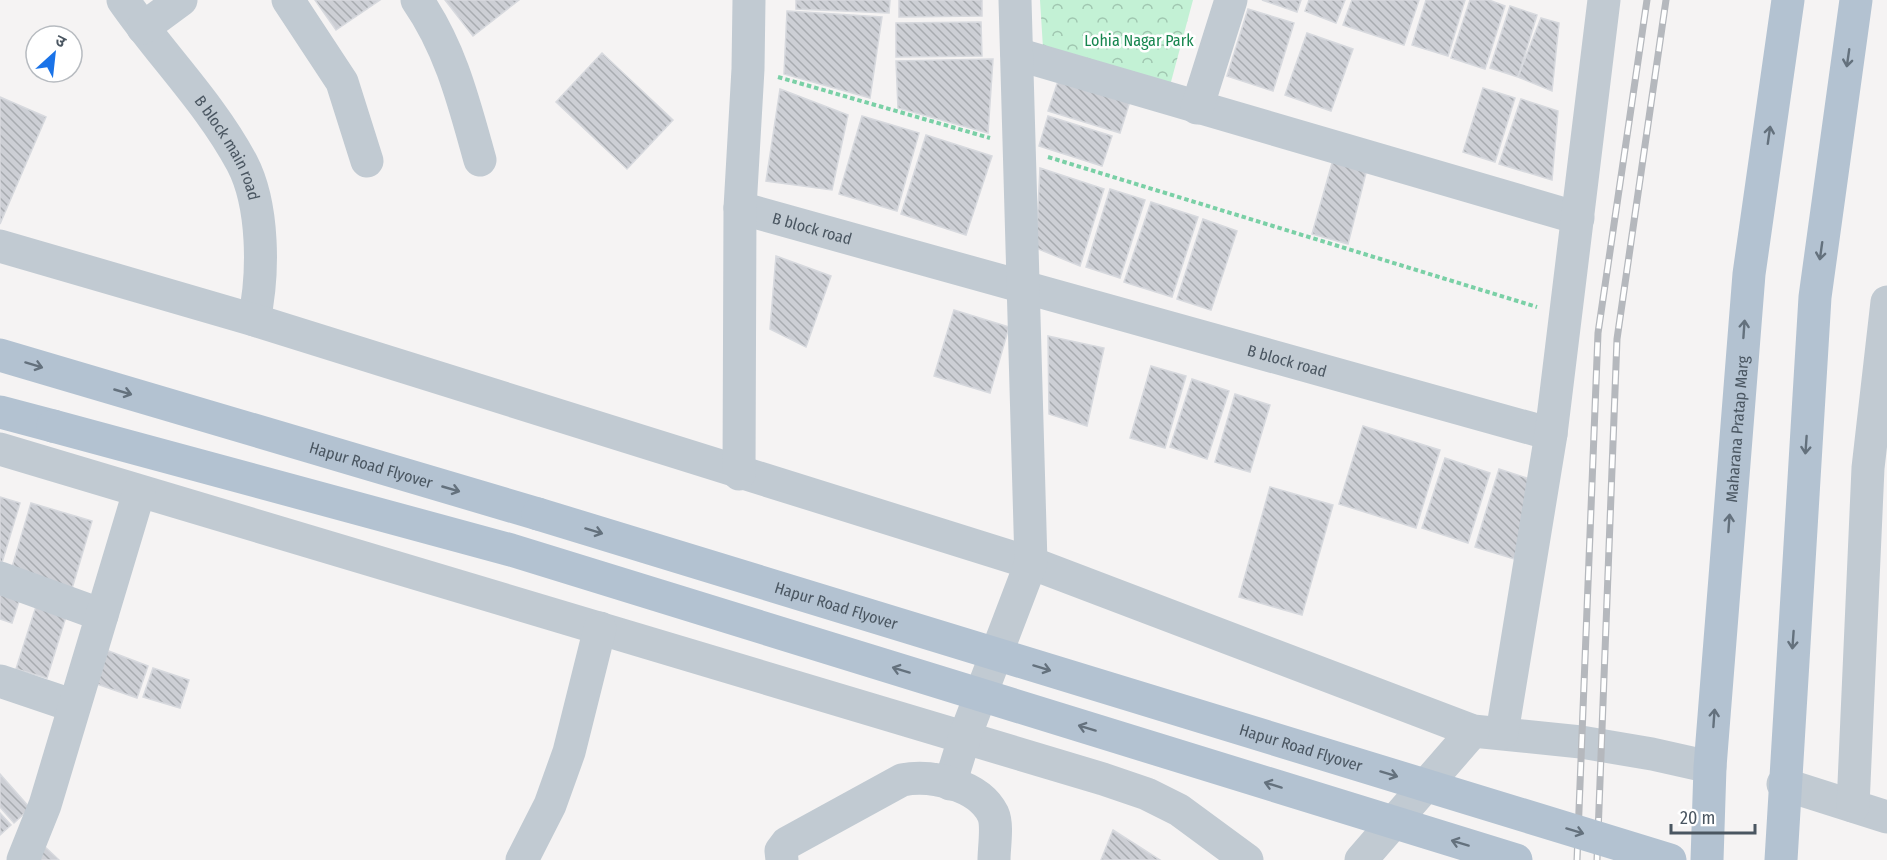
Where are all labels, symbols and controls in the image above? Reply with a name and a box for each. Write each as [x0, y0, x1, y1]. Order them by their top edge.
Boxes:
north arrow [24, 24, 84, 84]
text: उ [52, 30, 70, 52]
park label: Lohia Nagar Park [1084, 31, 1194, 50]
one-way arrow [1842, 48, 1853, 67]
street label: B block main road [191, 91, 264, 202]
one-way arrow [1763, 126, 1774, 146]
street label: B block road [770, 208, 854, 248]
one-way arrow [1816, 241, 1827, 261]
one-way arrow [1739, 319, 1750, 339]
street label: B block road [1245, 340, 1329, 381]
street label: Maharana Pratap Marg [1721, 355, 1752, 503]
one-way arrow [24, 360, 43, 371]
one-way arrow [113, 387, 132, 398]
one-way arrow [1800, 435, 1811, 455]
street label: Hapur Road Flyover [307, 437, 435, 492]
one-way arrow [441, 483, 460, 495]
one-way arrow [1724, 514, 1735, 534]
one-way arrow [584, 526, 603, 537]
street label: Hapur Road Flyover [773, 577, 901, 633]
one-way arrow [1787, 630, 1798, 650]
one-way arrow [1032, 663, 1051, 674]
one-way arrow [892, 664, 911, 675]
one-way arrow [1709, 708, 1720, 728]
street label: Hapur Road Flyover [1237, 720, 1365, 775]
one-way arrow [1078, 722, 1097, 733]
one-way arrow [1379, 769, 1398, 780]
one-way arrow [1264, 779, 1283, 790]
scale bar [1671, 797, 1755, 835]
text: 20 m [1680, 807, 1715, 829]
one-way arrow [1565, 826, 1584, 837]
one-way arrow [1451, 837, 1470, 848]

